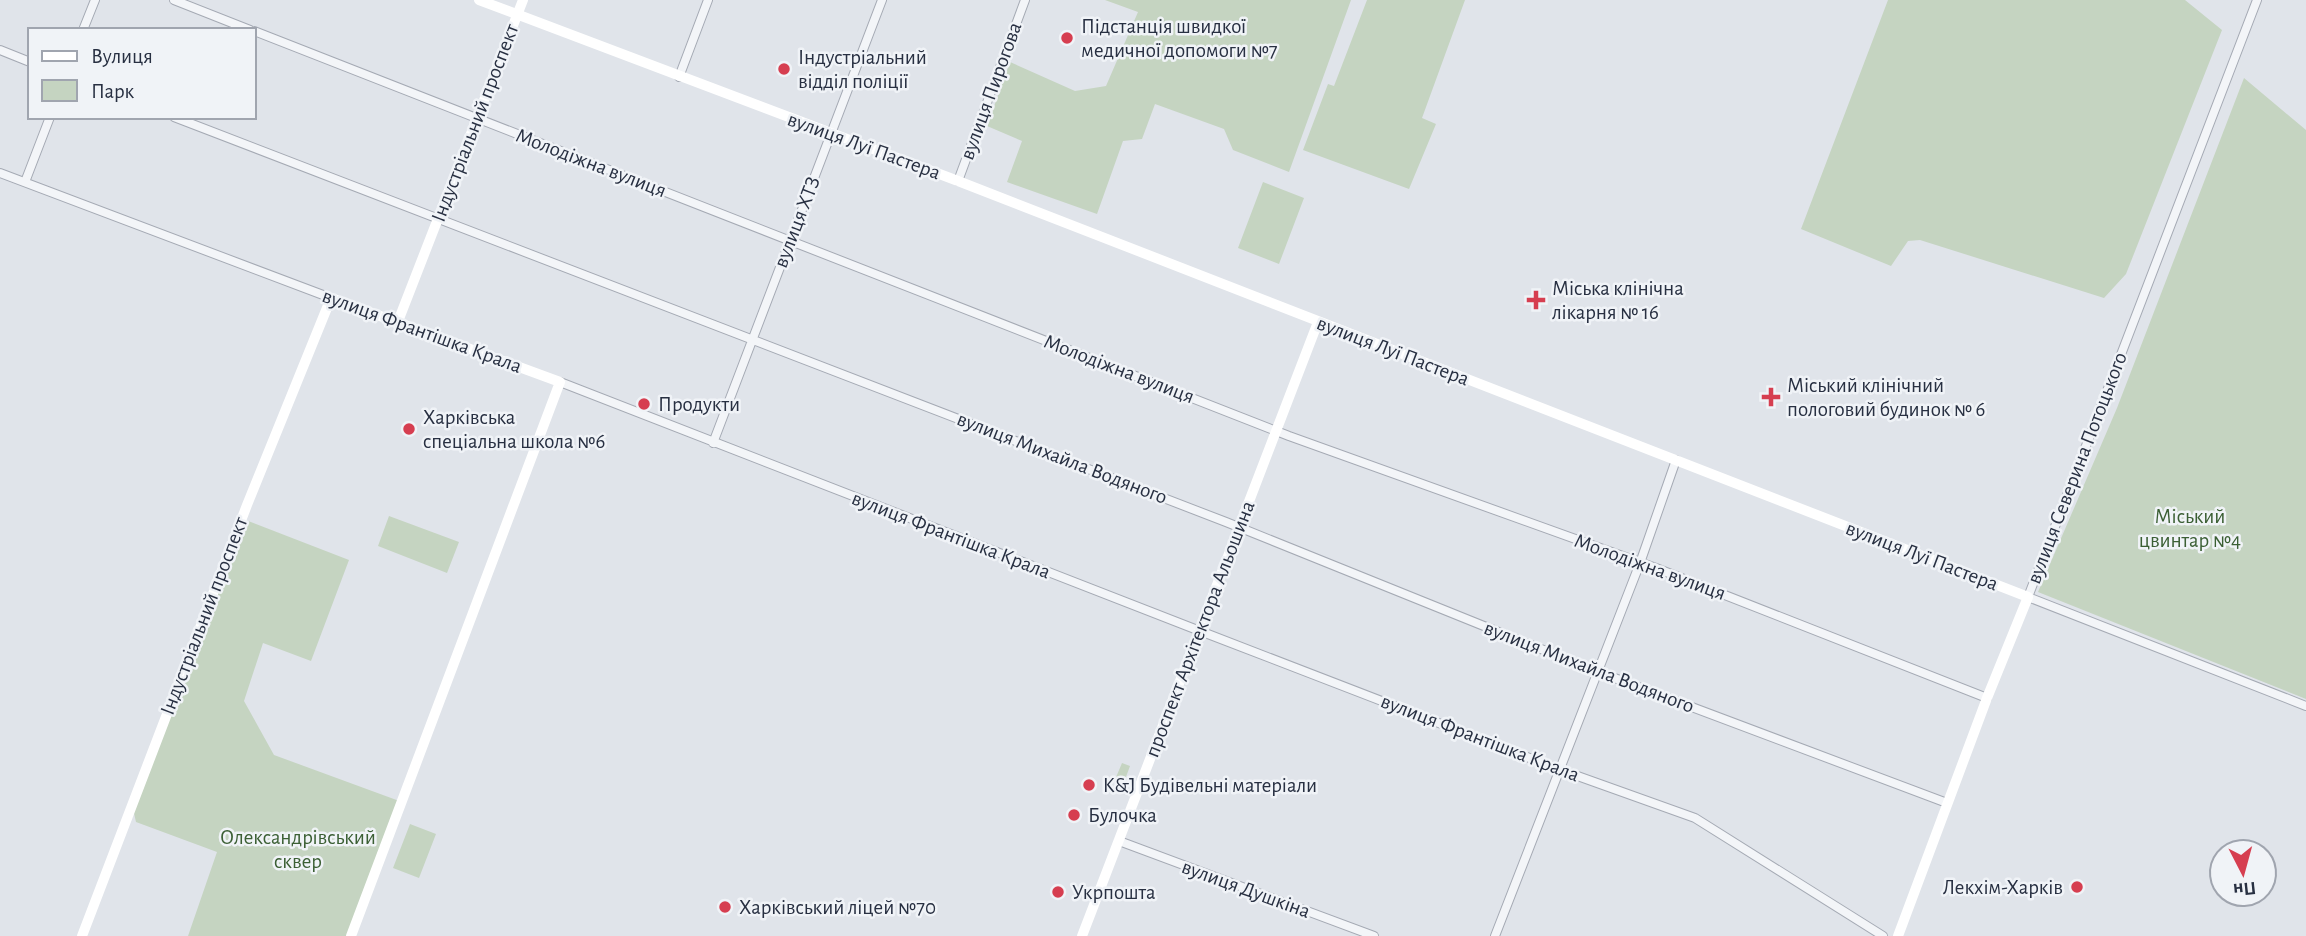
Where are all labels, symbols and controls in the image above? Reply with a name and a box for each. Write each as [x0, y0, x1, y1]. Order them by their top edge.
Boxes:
place label: Підстанція швидкої медичної допомоги №7 [1081, 16, 1278, 61]
street label: вулиця Пирогова [956, 19, 1026, 163]
street label: Індустріальний проспект [428, 21, 523, 225]
legend [28, 28, 256, 119]
marker: Підстанція швидкої медичної допомоги №7 [1059, 30, 1075, 46]
text: Вулиця [91, 46, 153, 67]
place label: Індустріальний відділ поліції [798, 47, 927, 92]
marker: Індустріальний відділ поліції [776, 61, 792, 77]
text: Парк [91, 81, 135, 102]
street label: вулиця Луї Пастера [785, 109, 944, 184]
street label: Молодіжна вулиця [513, 125, 669, 201]
street label: вулиця ХТЗ [770, 173, 824, 271]
place label: Міська клінічна лікарня № 16 [1552, 278, 1684, 323]
street label: вулиця Франтішка Крала [319, 285, 525, 377]
marker: Міська клінічна лікарня № 16 [1526, 290, 1546, 310]
street label: вулиця Луї Пастера [1314, 312, 1472, 390]
street label: Молодіжна вулиця [1041, 331, 1197, 407]
street label: вулиця Северина Потоцького [2023, 349, 2131, 587]
place label: Міський клінічний пологовий будинок № 6 [1787, 375, 1986, 420]
marker: Міський клінічний пологовий будинок № 6 [1761, 387, 1781, 407]
place label: Продукти [658, 394, 740, 415]
marker: Продукти [636, 396, 652, 412]
place label: Харківська спеціальна школа №6 [423, 407, 605, 452]
street label: вулиця Михайла Водяного [954, 408, 1170, 508]
marker: Харківська спеціальна школа №6 [401, 421, 417, 437]
street label: вулиця Франтішка Крала [849, 487, 1054, 583]
street label: проспект Архітектора Альошина [1141, 498, 1259, 760]
park label: Міський цвинтар №4 [2139, 506, 2241, 551]
street label: Індустріальний проспект [157, 514, 252, 718]
street label: вулиця Луї Пастера [1843, 517, 2001, 595]
street label: Молодіжна вулиця [1571, 530, 1729, 604]
street label: вулиця Михайла Водяного [1481, 617, 1697, 717]
street label: вулиця Франтішка Крала [1378, 690, 1583, 786]
place label: K&J Будівельні матеріали [1103, 775, 1317, 796]
marker: K&J Будівельні матеріали [1081, 777, 1097, 793]
place label: Булочка [1088, 805, 1157, 826]
marker: Булочка [1066, 807, 1082, 823]
park label: Олександрівський сквер [220, 827, 376, 872]
north arrow [2208, 838, 2278, 908]
street label: вулиця Душкіна [1179, 856, 1314, 922]
place label: Лекхім-Харків [1943, 877, 2063, 898]
text: Пн [2232, 878, 2257, 899]
marker: Лекхім-Харків [2069, 879, 2085, 895]
place label: Укрпошта [1072, 882, 1156, 903]
marker: Укрпошта [1050, 884, 1066, 900]
place label: Харківський ліцей №70 [739, 897, 936, 918]
marker: Харківський ліцей №70 [717, 899, 733, 915]

